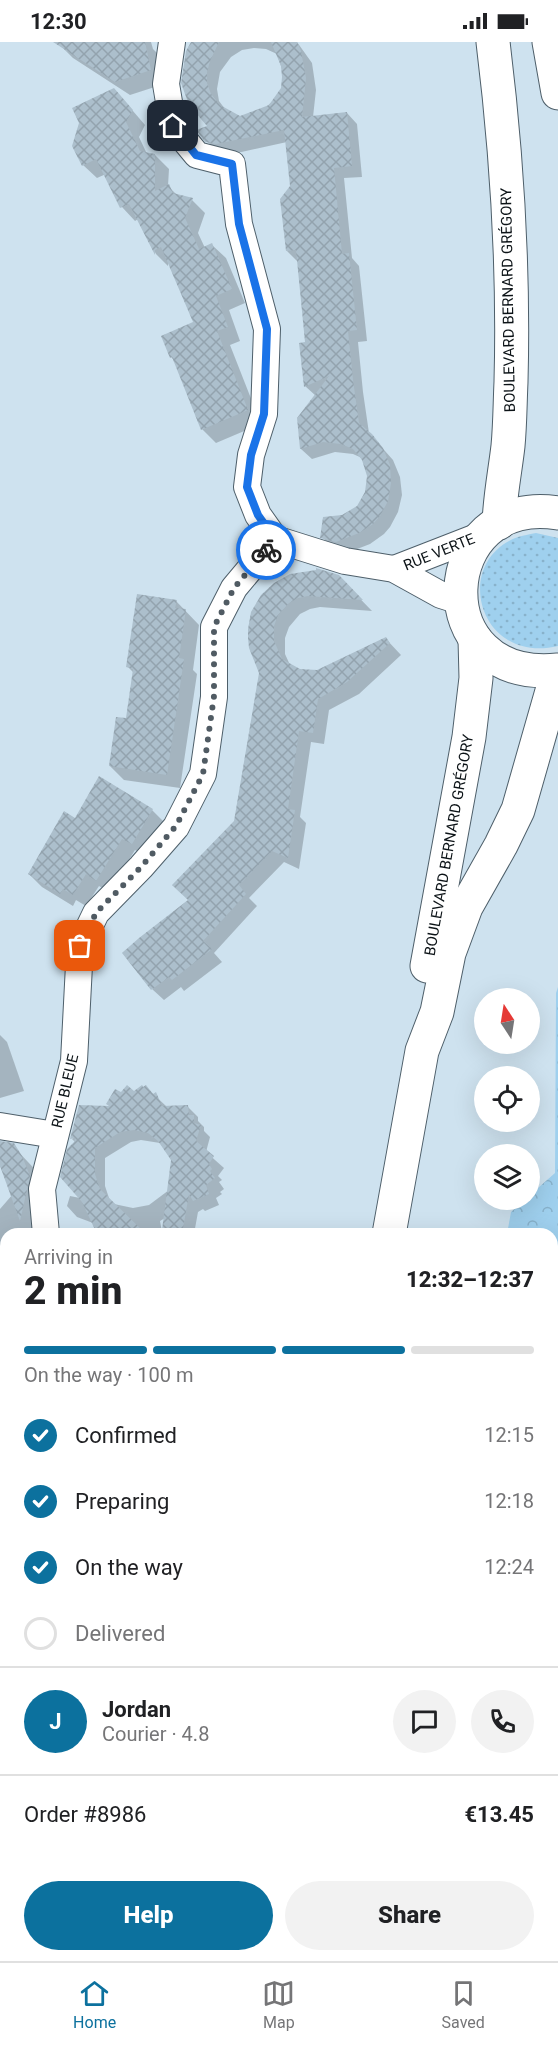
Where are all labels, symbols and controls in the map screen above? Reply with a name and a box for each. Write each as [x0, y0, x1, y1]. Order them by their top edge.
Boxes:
text: 12:30 [30, 9, 87, 34]
pin [147, 100, 198, 151]
icon: home [156, 109, 189, 142]
street label: BOULEVARD BERNARD GRÉGORY [497, 188, 519, 412]
courier [236, 520, 296, 580]
street label: RUE VERTE [401, 529, 478, 574]
icon: bike [250, 534, 283, 567]
street label: BOULEVARD BERNARD GRÉGORY [421, 733, 477, 957]
pin [54, 920, 105, 971]
icon: bag [63, 929, 96, 962]
north arrow [474, 988, 540, 1054]
map controls [474, 988, 540, 1210]
street label: RUE BLEUE [48, 1052, 82, 1130]
button: locate [474, 1066, 540, 1132]
button: layers [474, 1144, 540, 1210]
text: Arriving in [24, 1245, 113, 1269]
text: 12:32–12:37 [406, 1267, 534, 1292]
text: 2 min [24, 1268, 122, 1314]
text: On the way · 100 m [24, 1363, 193, 1387]
icon: check [24, 1419, 57, 1452]
text: Confirmed [75, 1423, 177, 1448]
text: 12:15 [484, 1423, 534, 1447]
icon: check [24, 1485, 57, 1518]
text: Preparing [75, 1489, 169, 1514]
text: 12:18 [484, 1489, 534, 1513]
icon: check [24, 1551, 57, 1584]
text: On the way [75, 1555, 183, 1580]
text: 12:24 [484, 1555, 534, 1579]
text: Delivered [75, 1621, 165, 1646]
button: chat [393, 1690, 456, 1753]
button: phone [471, 1690, 534, 1753]
text: Jordan [102, 1697, 171, 1722]
text: J [49, 1709, 62, 1734]
text: Courier · 4.8 [102, 1722, 209, 1746]
text: Order #8986 [24, 1802, 146, 1827]
text: €13.45 [465, 1802, 534, 1827]
button: Help [24, 1881, 273, 1950]
button: Share [285, 1881, 534, 1950]
tab: Home [73, 1977, 116, 2032]
tab: Map [262, 1977, 295, 2032]
tab: Saved [442, 1977, 485, 2032]

